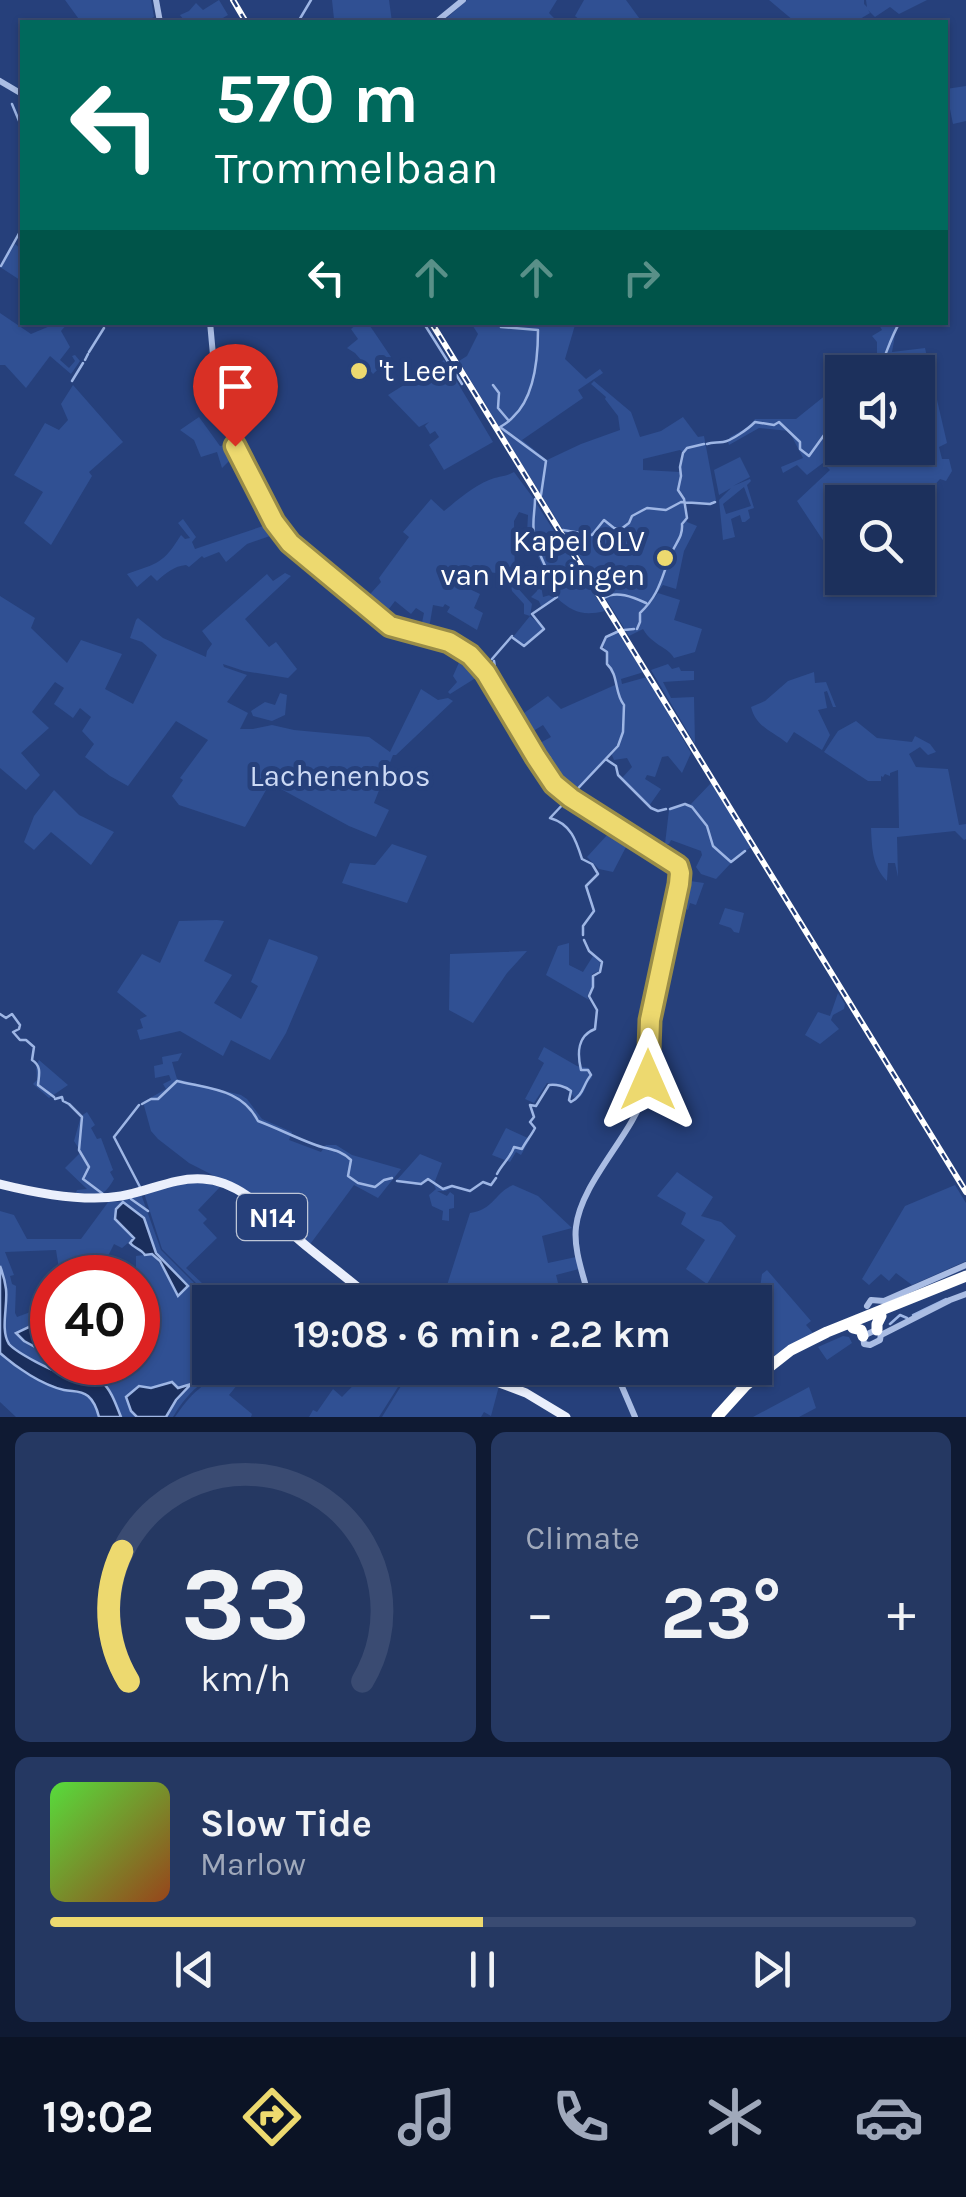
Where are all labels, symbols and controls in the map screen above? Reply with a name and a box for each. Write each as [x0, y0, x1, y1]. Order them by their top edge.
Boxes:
text: 570 m [215, 58, 419, 140]
icon: left [50, 60, 180, 190]
text: Trommelbaan [215, 142, 498, 194]
icon: left [299, 250, 354, 305]
icon: ahead [404, 250, 459, 305]
icon: ahead [509, 250, 564, 305]
icon: right [614, 250, 669, 305]
pin [193, 344, 278, 447]
place label: 't Leer [379, 353, 457, 389]
map controls [825, 355, 935, 595]
button: sound [825, 355, 935, 465]
icon: arrive [208, 359, 263, 414]
marker: 't Leer [348, 360, 370, 382]
button: search [825, 485, 935, 595]
place label: Kapel OLV van Marpingen [440, 523, 645, 593]
marker: Kapel OLV van Marpingen [654, 547, 676, 569]
park label: Lachenenbos [249, 758, 431, 794]
position arrow [596, 1028, 700, 1132]
road number: N14 [237, 1194, 307, 1240]
speed limit sign: 40 [30, 1255, 160, 1385]
text: 19:08 · 6 min · 2.2 km [293, 1312, 671, 1357]
text: Climate [526, 1520, 640, 1557]
text: 33 [181, 1544, 310, 1665]
text: 23° [660, 1569, 781, 1657]
text: − [526, 1581, 554, 1645]
text: + [887, 1581, 916, 1645]
text: km/h [200, 1658, 291, 1700]
text: Slow Tide [200, 1801, 372, 1846]
text: Marlow [200, 1846, 306, 1883]
icon: previous [167, 1942, 222, 1997]
icon: pause [455, 1942, 510, 1997]
icon: next [744, 1942, 799, 1997]
icon: directions [237, 2082, 307, 2152]
icon: music [392, 2082, 462, 2152]
icon: phone [546, 2082, 616, 2152]
icon: climate [700, 2082, 770, 2152]
icon: car [854, 2082, 924, 2152]
text: 19:02 [42, 2091, 153, 2143]

